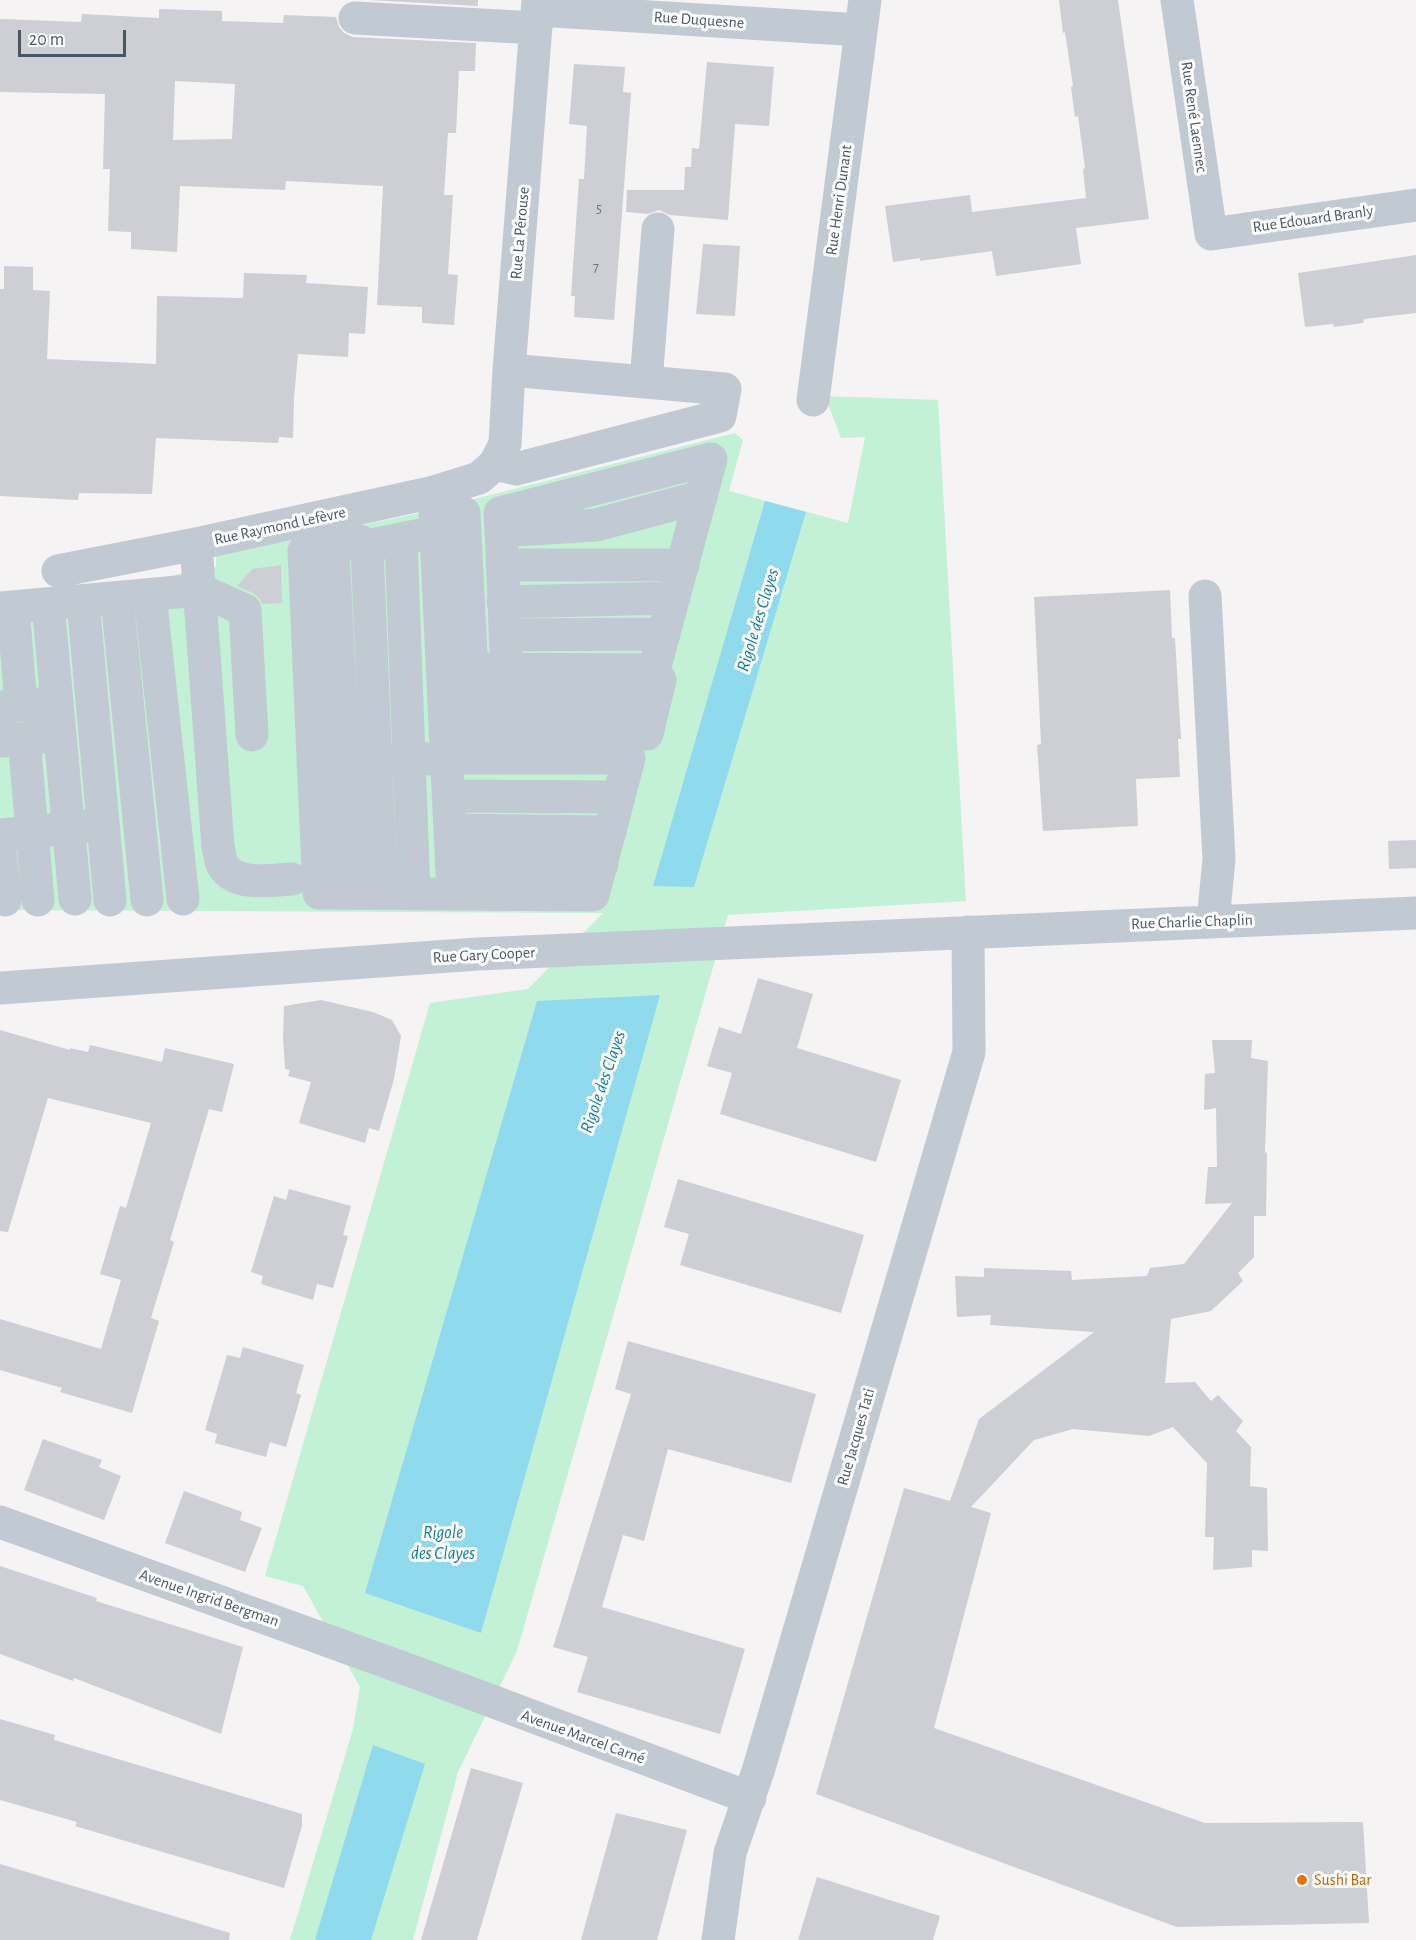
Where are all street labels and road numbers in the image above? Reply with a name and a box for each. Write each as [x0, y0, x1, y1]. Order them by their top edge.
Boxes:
street label: Rue Duquesne [653, 7, 745, 33]
street label: Rue René Laennec [1177, 60, 1211, 174]
street label: Rue Henri Dunant [822, 143, 856, 257]
street label: Rue La Pérouse [506, 186, 534, 280]
street label: Rue Edouard Branly [1252, 201, 1374, 237]
street label: Rue Raymond Lefèvre [212, 503, 348, 549]
street label: Rue Charlie Chaplin [1131, 910, 1253, 934]
street label: Rue Gary Cooper [432, 943, 536, 967]
street label: Rue Jacques Tati [833, 1386, 879, 1488]
street label: Avenue Ingrid Bergman [137, 1565, 281, 1631]
street label: Avenue Marcel Carné [518, 1706, 648, 1768]

